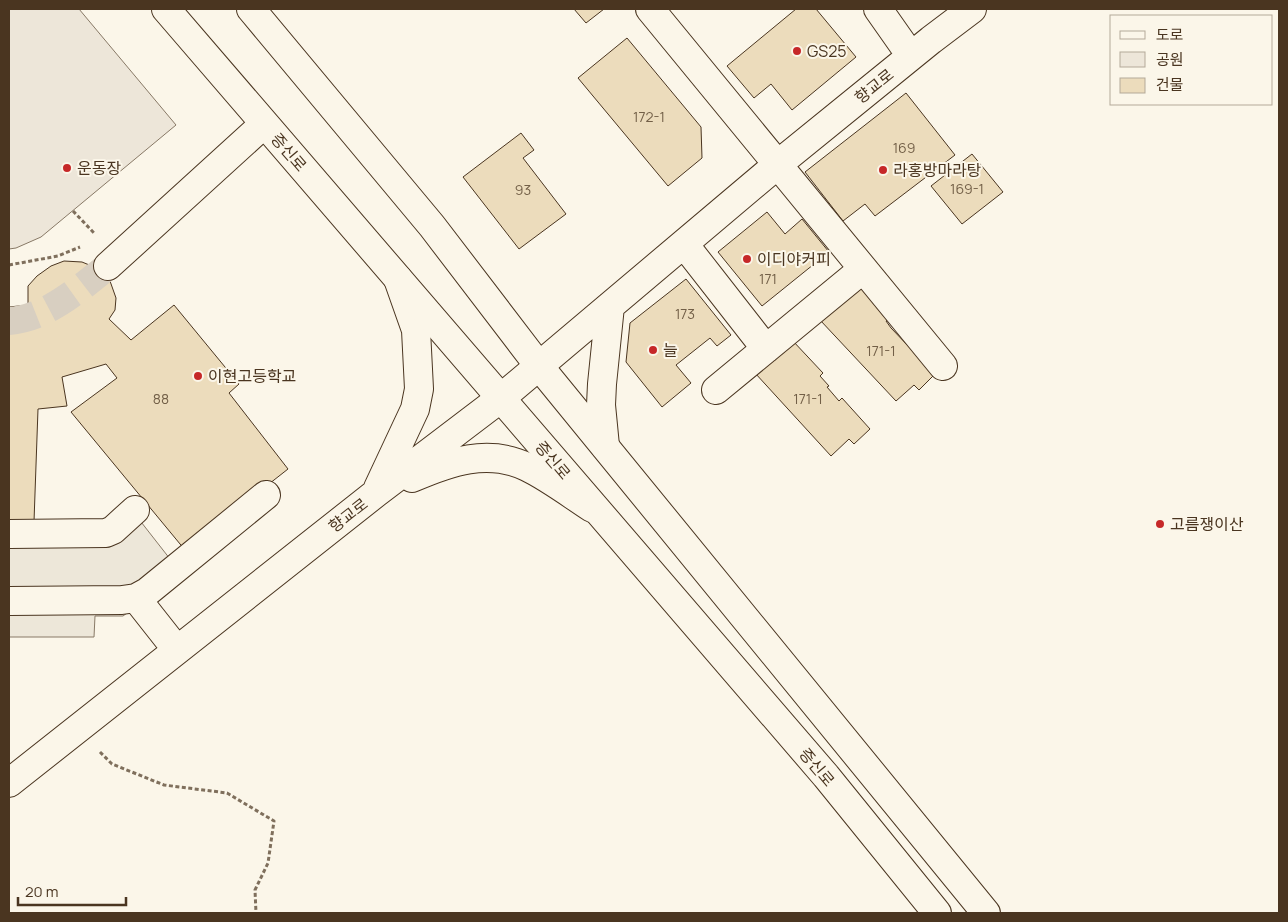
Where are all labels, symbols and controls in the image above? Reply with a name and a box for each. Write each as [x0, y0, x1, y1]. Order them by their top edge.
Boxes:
legend [1110, 15, 1273, 105]
text: 도로 [1156, 24, 1184, 45]
place label: GS25 [807, 40, 847, 62]
marker: GS25 [791, 45, 803, 57]
text: 공원 [1156, 49, 1184, 70]
street label: 향교로 [850, 63, 898, 108]
text: 건물 [1156, 74, 1184, 95]
house number: 172-1 [633, 107, 665, 126]
street label: 증신로 [266, 128, 312, 176]
house number: 169 [893, 138, 915, 157]
place label: 운동장 [77, 157, 121, 179]
place label: 라홍방마라탕 [893, 159, 982, 181]
marker: 운동장 [61, 162, 73, 174]
marker: 라홍방마라탕 [877, 164, 889, 176]
house number: 169-1 [950, 179, 984, 198]
house number: 93 [515, 180, 531, 199]
place label: 이디야커피 [757, 248, 831, 270]
marker: 이디야커피 [741, 253, 753, 265]
house number: 171 [759, 269, 777, 288]
house number: 173 [675, 304, 695, 323]
place label: 늘 [663, 339, 678, 361]
house number: 171-1 [866, 341, 896, 360]
marker: 늘 [647, 344, 659, 356]
place label: 이현고등학교 [208, 365, 296, 387]
marker: 이현고등학교 [192, 370, 204, 382]
house number: 88 [153, 389, 169, 408]
house number: 171-1 [793, 389, 823, 408]
street label: 증신로 [530, 436, 576, 484]
street label: 향교로 [324, 493, 372, 537]
place label: 고름쟁이산 [1170, 513, 1244, 535]
marker: 고름쟁이산 [1154, 518, 1166, 530]
street label: 증신로 [794, 743, 840, 791]
scale bar [18, 874, 125, 906]
text: 20 m [25, 881, 58, 902]

